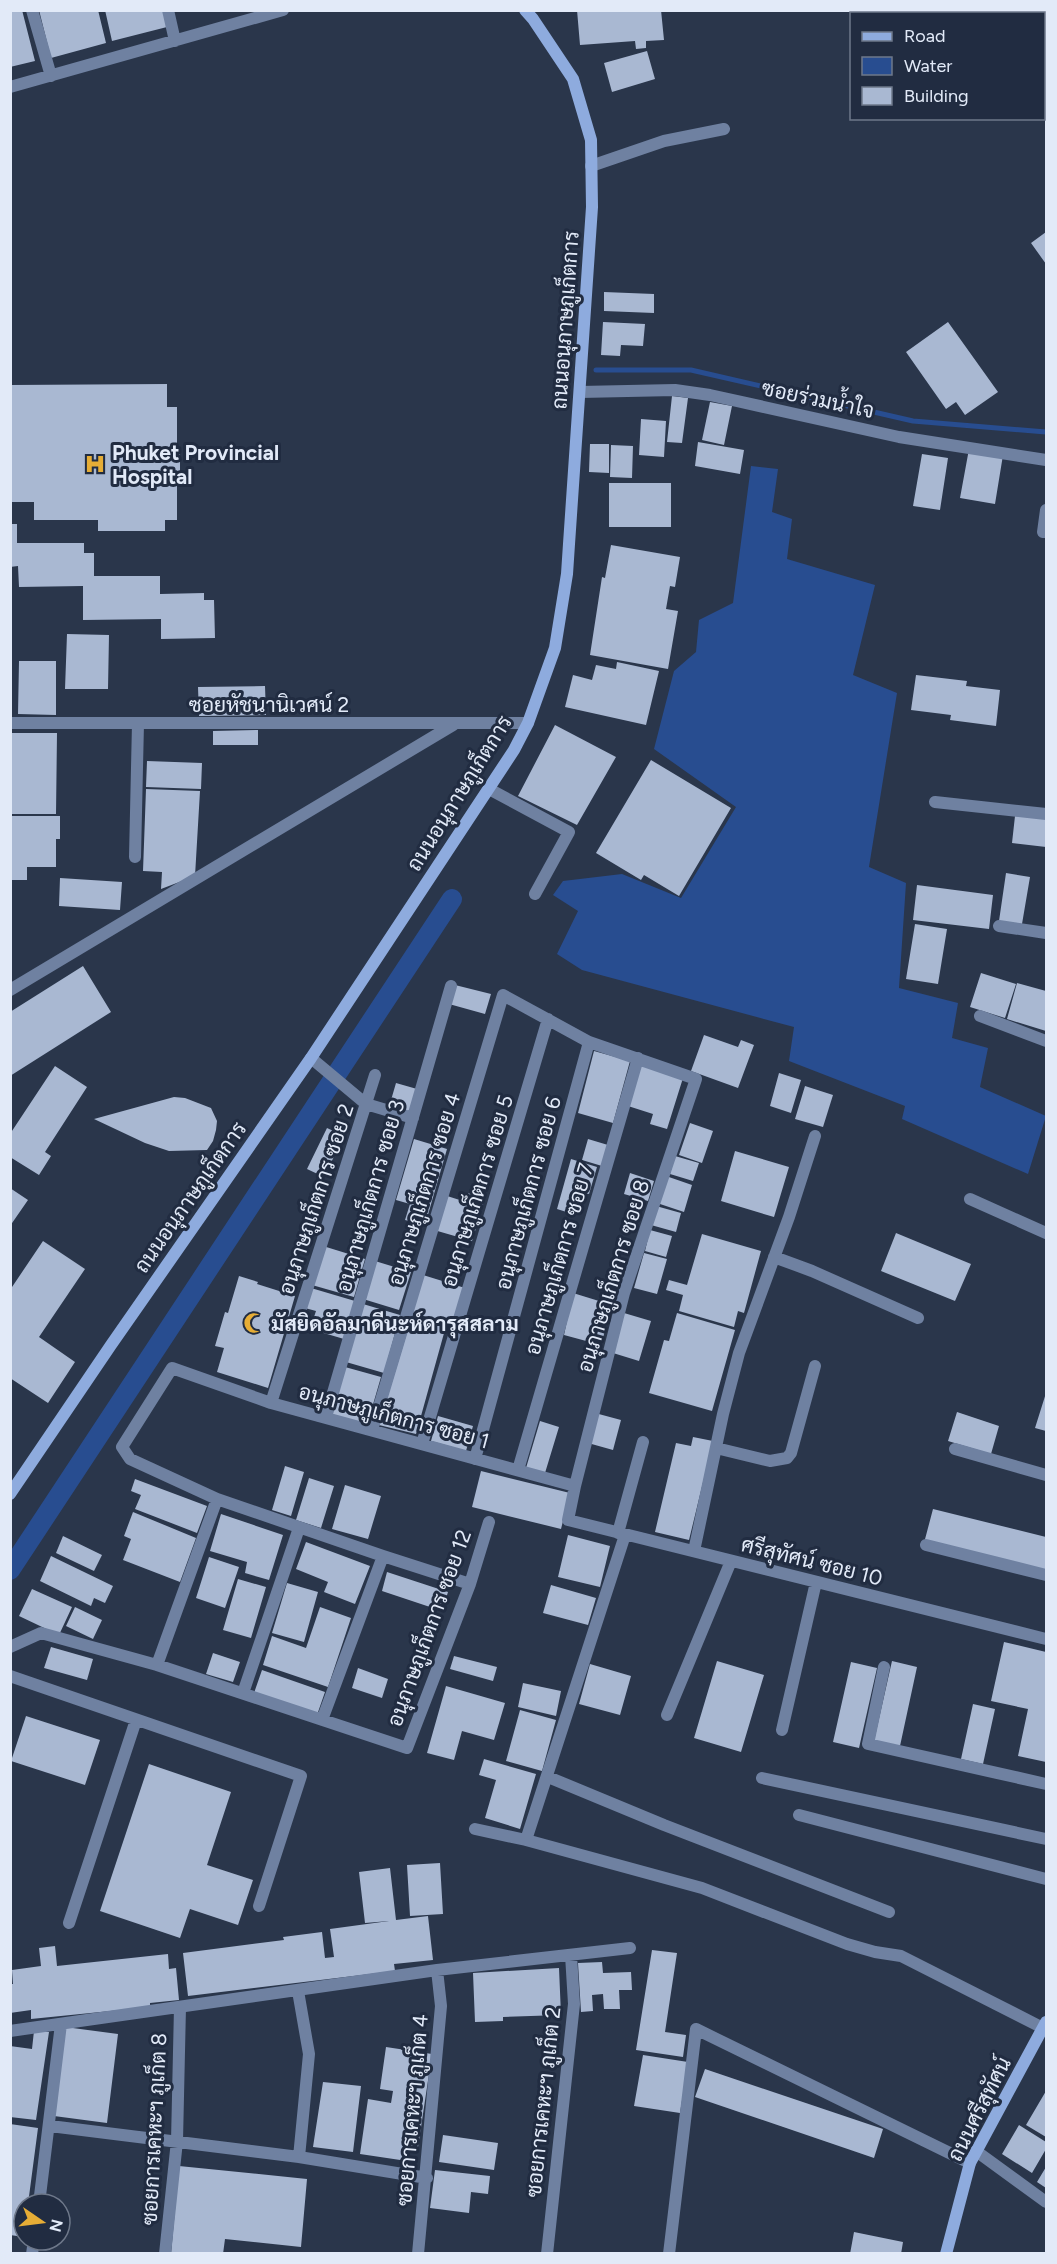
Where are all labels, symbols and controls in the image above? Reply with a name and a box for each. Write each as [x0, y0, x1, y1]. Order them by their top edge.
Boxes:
legend [850, 12, 1045, 120]
text: Road [904, 25, 945, 47]
text: Water [904, 55, 952, 77]
text: Building [904, 85, 969, 107]
street label: ถนนอนุภาษภูเก็ตการ [544, 230, 587, 410]
street label: ซอยร่วมน้ำใจ [760, 370, 878, 423]
place label: Phuket Provincial Hospital [112, 440, 279, 489]
hospital icon: Phuket Provincial Hospital [83, 452, 107, 476]
street label: ซอยหัชนานิเวศน์ 2 [189, 691, 349, 717]
street label: ถนนอนุภาษภูเก็ตการ [399, 710, 520, 877]
street label: อนุภาษภูเก็ตการ ซอย 4 [381, 1089, 468, 1289]
street label: อนุภาษภูเก็ตการ ซอย 5 [434, 1091, 521, 1291]
street label: อนุภาษภูเก็ตการ ซอย 6 [488, 1093, 569, 1293]
street label: อนุภาษภูเก็ตการ ซอย 3 [329, 1096, 412, 1296]
street label: อนุภาษภูเก็ตการ ซอย 2 [271, 1100, 362, 1299]
street label: ถนนอนุภาษภูเก็ตการ [127, 1115, 254, 1279]
street label: อนุภาษภูเก็ตการ ซอย 7 [518, 1160, 601, 1359]
street label: อนุภาษภูเก็ตการ ซอย 8 [570, 1176, 657, 1376]
mosque icon: มัสยิดอัลมาดีนะห์ดารุสสลาม [242, 1311, 266, 1335]
place label: มัสยิดอัลมาดีนะห์ดารุสสลาม [271, 1311, 519, 1339]
street label: อนุภาษภูเก็ตการ ซอย 1 [295, 1377, 492, 1456]
street label: อนุภาษภูเก็ตการ ซอย 12 [380, 1525, 479, 1731]
street label: ศรีสุทัศน์ ซอย 10 [738, 1530, 885, 1593]
street label: ซอยการเคหะฯ ภูเก็ต 2 [519, 2005, 568, 2199]
street label: ซอยการเคหะฯ ภูเก็ต 4 [389, 2013, 436, 2207]
street label: ซอยการเคหะฯ ภูเก็ต 8 [134, 2032, 175, 2226]
street label: ถนนศรีสุทัศน์ [941, 2052, 1018, 2166]
north arrow [12, 2192, 72, 2252]
text: N [45, 2217, 67, 2234]

